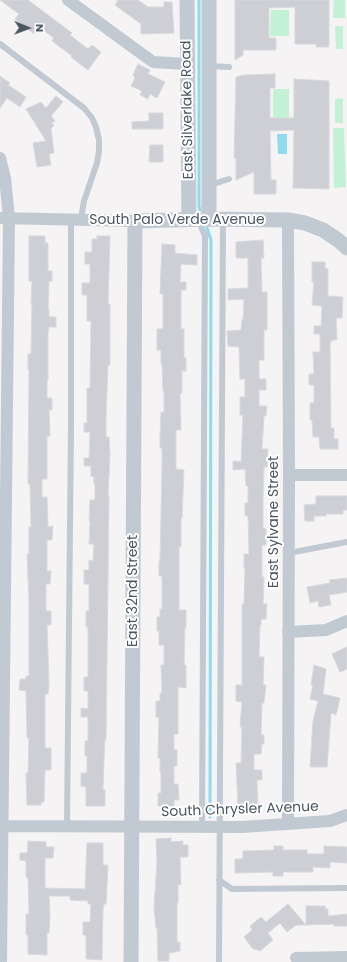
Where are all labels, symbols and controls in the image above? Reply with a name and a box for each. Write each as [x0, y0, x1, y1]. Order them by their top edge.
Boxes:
north arrow [8, 8, 48, 48]
text: N [32, 24, 48, 32]
street label: East Silverlake Road [178, 41, 198, 179]
street label: South Palo Verde Avenue [89, 212, 265, 228]
street label: East Sylvane Street [266, 456, 282, 588]
street label: East 32nd Street [125, 535, 141, 647]
street label: South Chrysler Avenue [161, 799, 319, 821]

